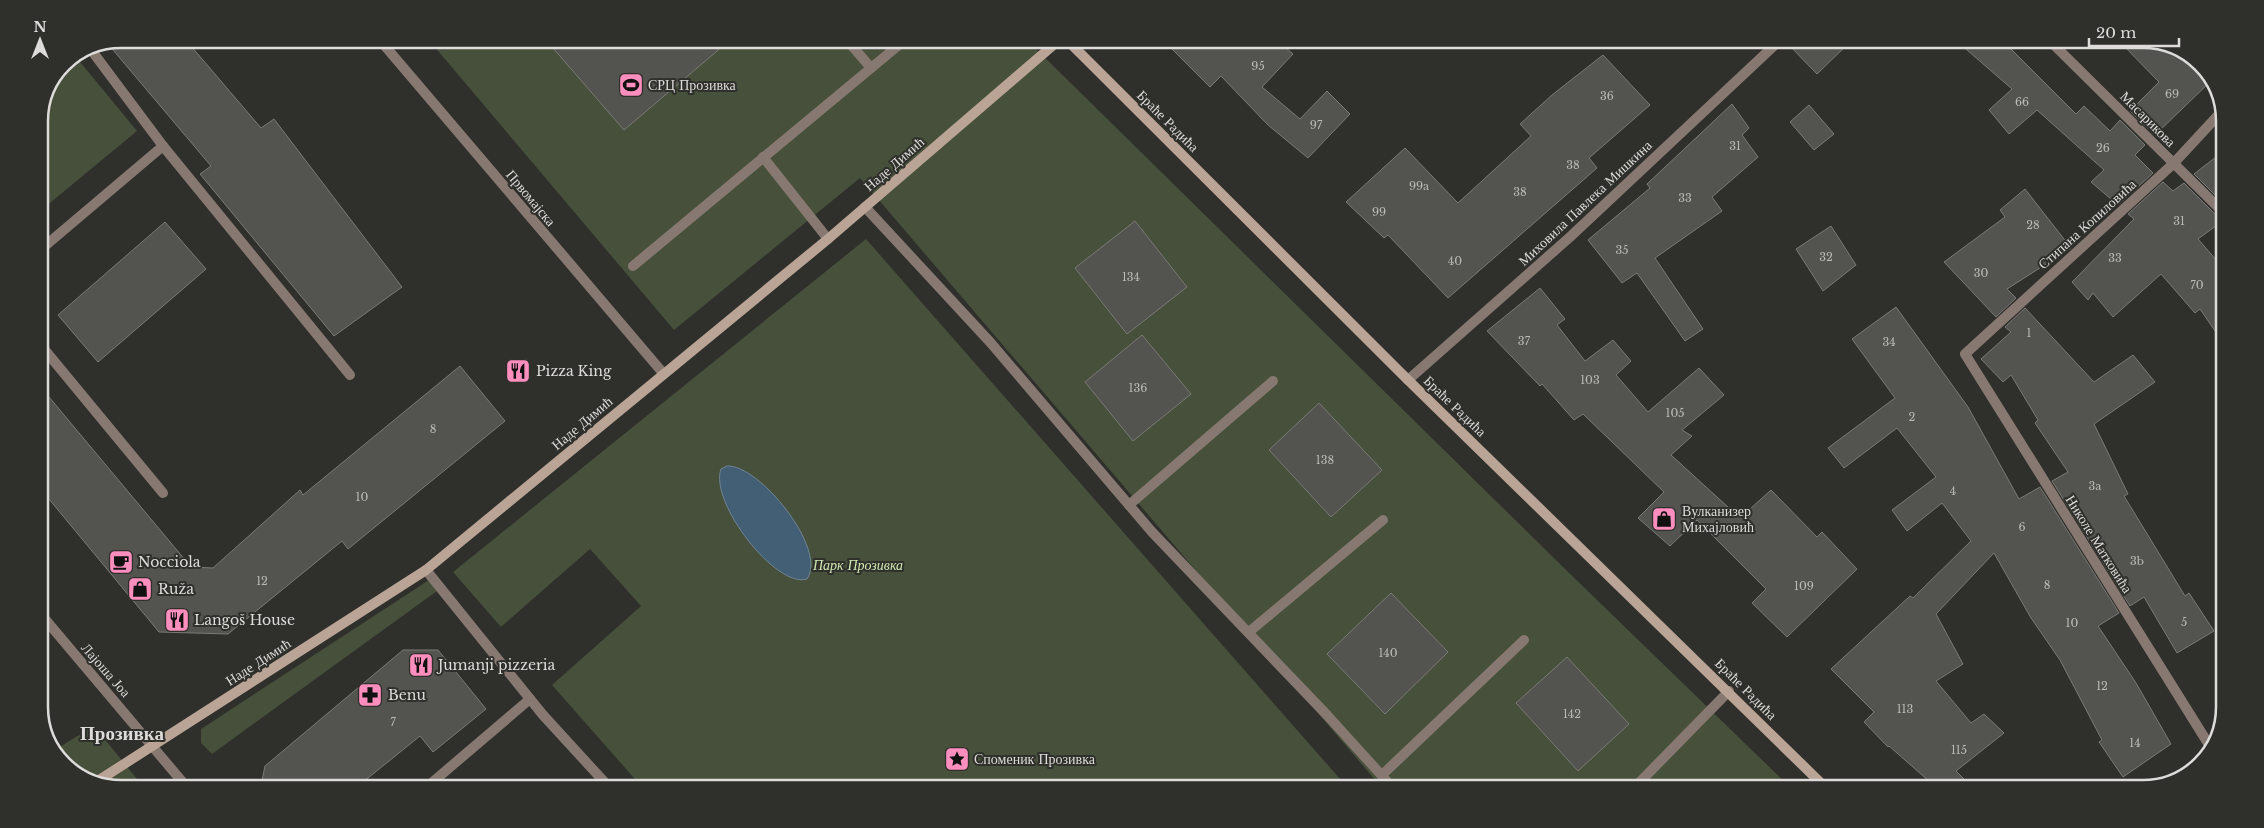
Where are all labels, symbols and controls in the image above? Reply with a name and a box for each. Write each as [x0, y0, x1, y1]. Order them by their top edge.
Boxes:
north arrow [15, 15, 65, 65]
scale bar [2089, 15, 2179, 47]
text: N [33, 18, 47, 36]
text: 20 m [2096, 23, 2136, 42]
house number: 95 [1251, 59, 1265, 73]
sports icon: СРЦ Прозивка [618, 72, 644, 98]
place label: СРЦ Прозивка [648, 76, 737, 94]
street label: Браће Радића [1133, 86, 1203, 156]
street label: Масарикова [2116, 87, 2180, 151]
house number: 69 [2165, 87, 2179, 101]
house number: 36 [1600, 89, 1614, 103]
house number: 66 [2015, 95, 2029, 109]
house number: 97 [1310, 118, 1323, 132]
street label: Наде Димић [860, 133, 928, 195]
street label: Миховила Павлека Мишкина [1514, 136, 1656, 270]
house number: 31 [1729, 139, 1741, 153]
house number: 26 [2096, 141, 2110, 155]
house number: 38 [1566, 158, 1580, 172]
street label: Првомајска [502, 166, 560, 231]
street label: Стипана Копиловића [2034, 175, 2140, 273]
house number: 99a [1409, 179, 1430, 193]
house number: 38 [1513, 185, 1527, 199]
house number: 33 [1678, 191, 1692, 205]
house number: 99 [1372, 205, 1386, 219]
house number: 31 [2173, 214, 2185, 228]
house number: 28 [2026, 218, 2040, 232]
house number: 35 [1615, 243, 1629, 257]
house number: 32 [1819, 250, 1833, 264]
house number: 33 [2108, 251, 2122, 265]
house number: 40 [1448, 254, 1462, 268]
house number: 30 [1974, 266, 1988, 280]
house number: 134 [1122, 270, 1140, 284]
house number: 70 [2190, 278, 2204, 292]
house number: 1 [2027, 326, 2032, 340]
house number: 37 [1518, 334, 1531, 348]
house number: 34 [1882, 335, 1896, 349]
restaurant icon: Pizza King [505, 358, 531, 384]
place label: Pizza King [536, 362, 612, 380]
street label: Браће Радића [1420, 372, 1491, 441]
house number: 103 [1580, 373, 1600, 387]
house number: 136 [1129, 381, 1147, 395]
street label: Наде Димић [548, 392, 616, 454]
house number: 105 [1665, 406, 1685, 420]
house number: 2 [1909, 410, 1916, 424]
house number: 8 [430, 422, 436, 436]
house number: 138 [1316, 453, 1334, 467]
house number: 3a [2089, 479, 2102, 493]
house number: 4 [1950, 484, 1956, 498]
house number: 10 [356, 490, 369, 504]
street label: Николе Матковића [2062, 492, 2137, 597]
place label: Вулканизер Михајловић [1682, 502, 1754, 536]
shop icon: Вулканизер Михајловић [1651, 506, 1677, 532]
house number: 6 [2018, 520, 2026, 534]
cafe icon: Nocciola [108, 549, 134, 575]
place label: Nocciola [138, 553, 201, 571]
house number: 3b [2130, 554, 2144, 568]
park label: Парк Прозивка [812, 556, 903, 574]
house number: 12 [256, 574, 268, 588]
shop icon: Ruža [127, 576, 153, 602]
house number: 8 [2044, 578, 2050, 592]
house number: 109 [1794, 579, 1814, 593]
place label: Ruža [158, 580, 194, 598]
restaurant icon: Langoš House [164, 607, 190, 633]
place label: Langoš House [194, 611, 295, 629]
house number: 5 [2181, 615, 2187, 629]
house number: 10 [2066, 616, 2079, 630]
street label: Наде Димић [222, 634, 294, 690]
street label: Лајоша Јоа [77, 639, 135, 702]
house number: 140 [1378, 646, 1398, 660]
restaurant icon: Jumanji pizzeria [408, 652, 434, 678]
street label: Браће Радића [1711, 654, 1781, 724]
place label: Jumanji pizzeria [436, 656, 555, 674]
house number: 12 [2096, 679, 2108, 693]
pharmacy icon: Benu [357, 682, 383, 708]
place label: Benu [388, 686, 426, 704]
house number: 113 [1897, 702, 1914, 716]
house number: 142 [1563, 707, 1581, 721]
house number: 7 [390, 715, 396, 729]
district label: Прозивка [80, 722, 164, 745]
house number: 14 [2129, 736, 2141, 750]
house number: 115 [1951, 743, 1967, 757]
place icon: Споменик Прозивка [944, 746, 970, 772]
place label: Споменик Прозивка [974, 750, 1096, 768]

